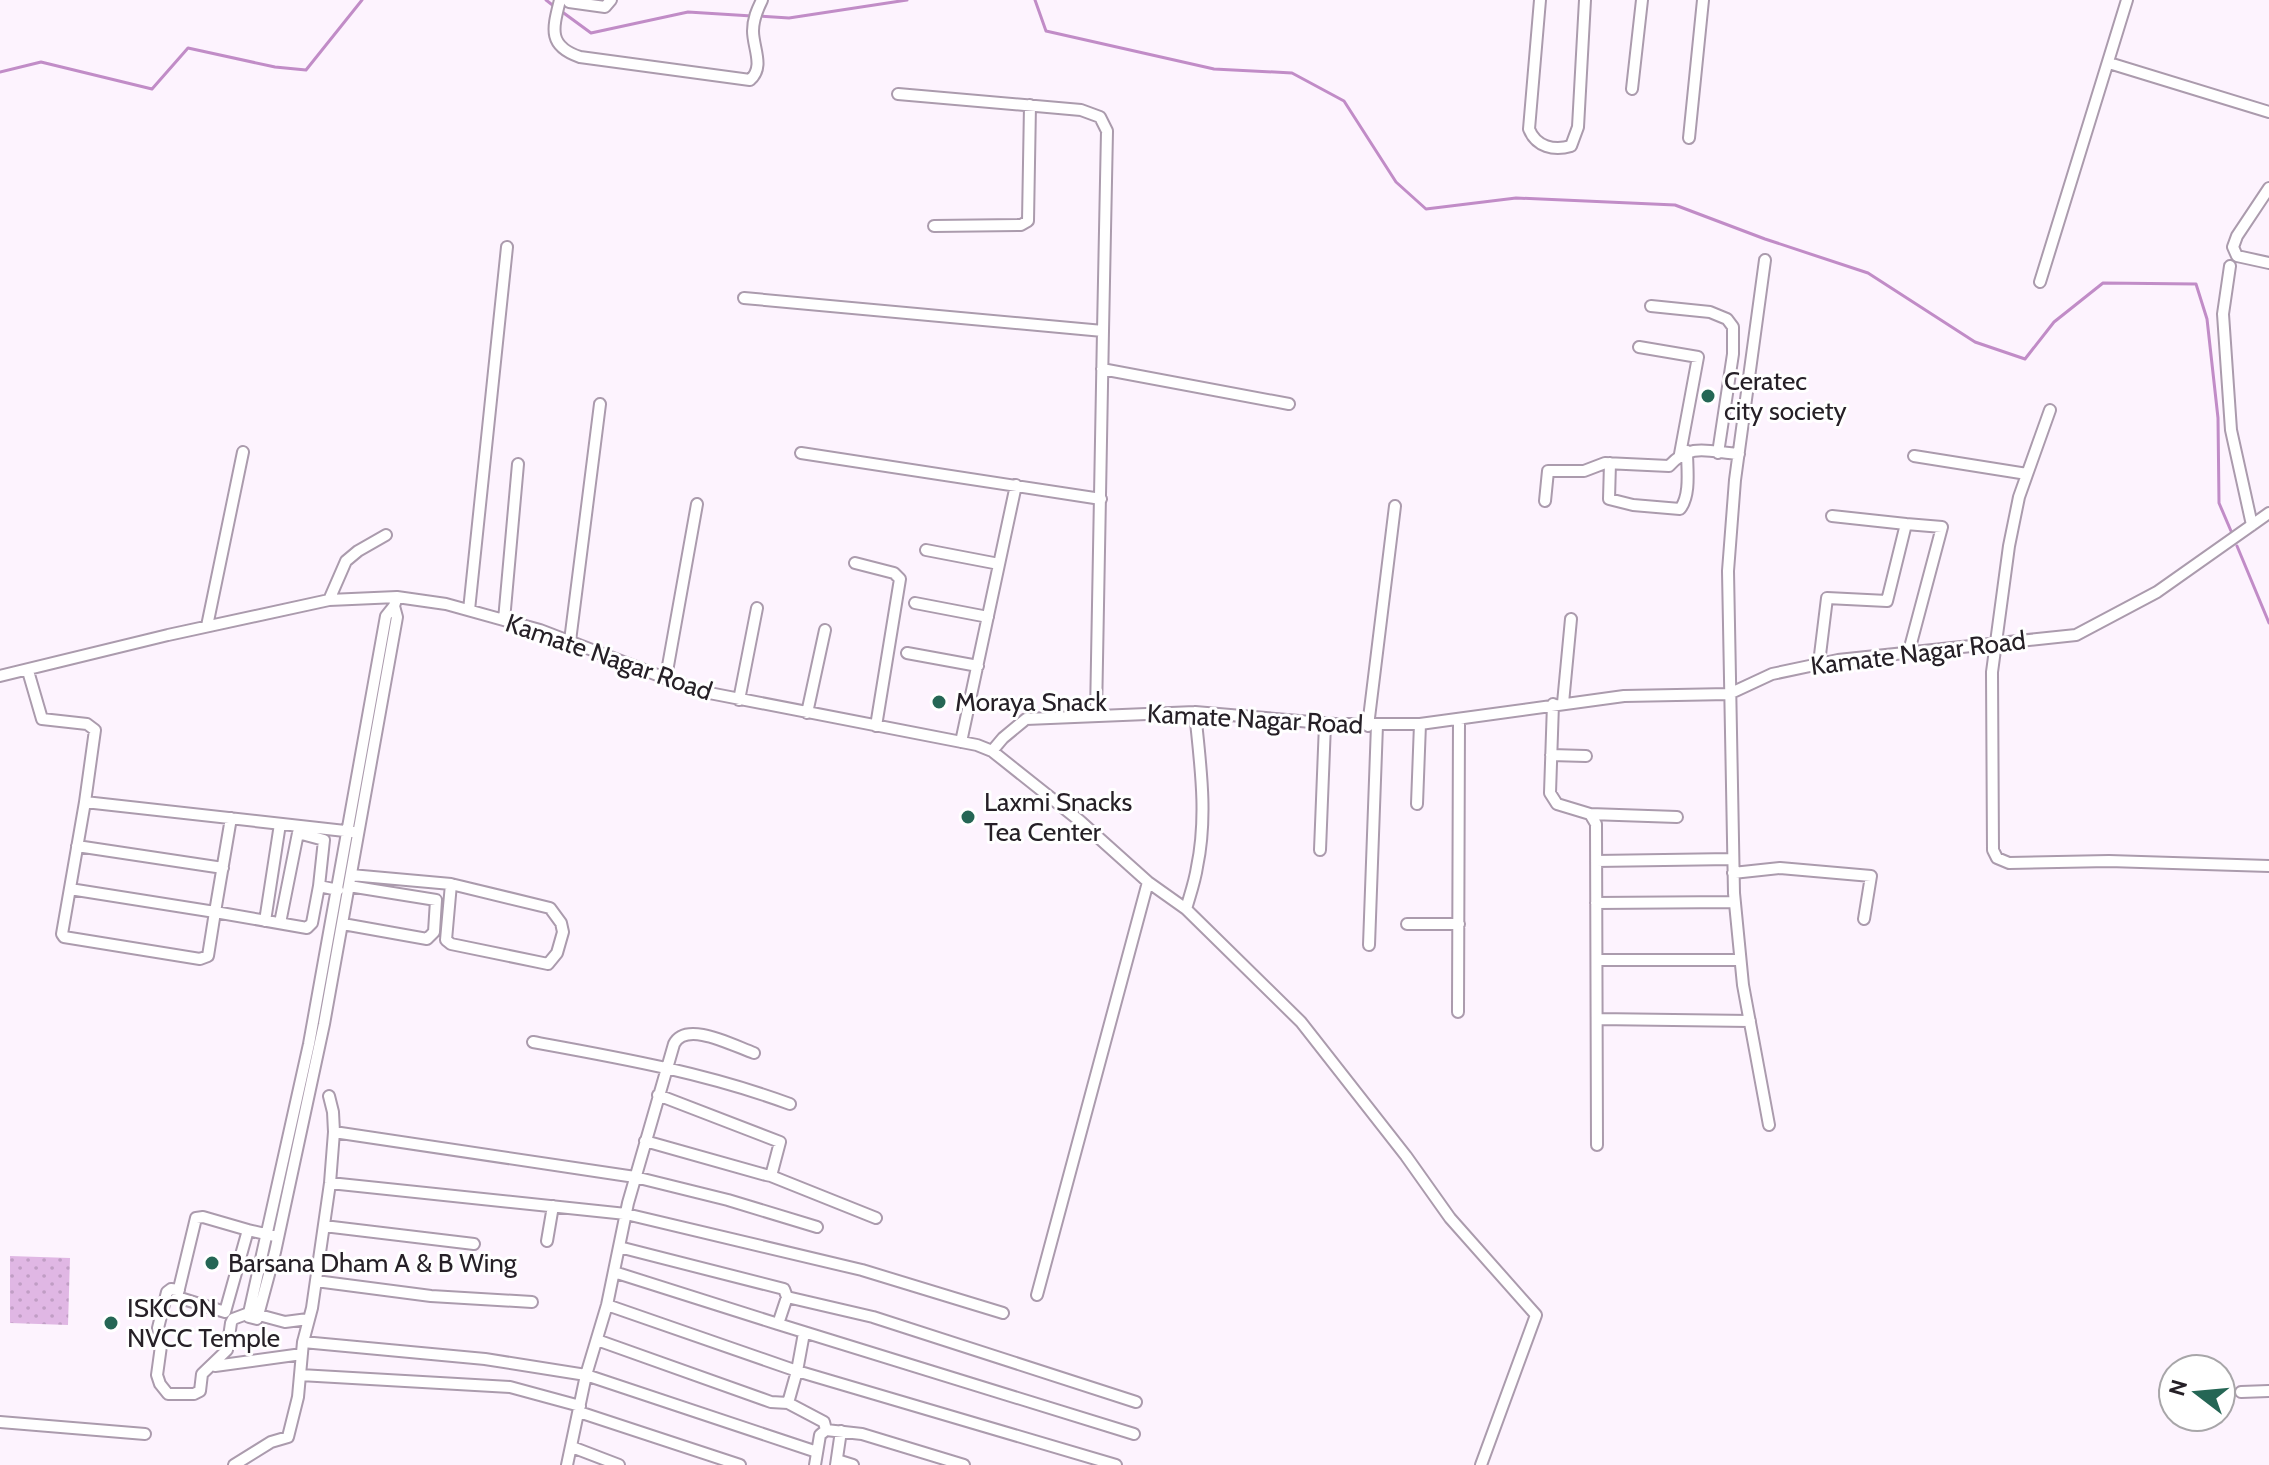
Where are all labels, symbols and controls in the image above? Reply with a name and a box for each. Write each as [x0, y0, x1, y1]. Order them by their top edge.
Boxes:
place label: Ceratec city society [1724, 365, 1847, 427]
marker: Ceratec city society [1699, 387, 1717, 405]
street label: Kamate Nagar Road [501, 607, 717, 707]
street label: Kamate Nagar Road [1809, 624, 2027, 682]
place label: Moraya Snack [955, 686, 1107, 718]
marker: Moraya Snack [930, 693, 948, 711]
street label: Kamate Nagar Road [1146, 697, 1364, 741]
place label: Laxmi Snacks Tea Center [984, 786, 1132, 848]
marker: Laxmi Snacks Tea Center [959, 808, 977, 826]
place label: Barsana Dham A & B Wing [228, 1247, 518, 1279]
marker: Barsana Dham A & B Wing [203, 1254, 221, 1272]
place label: ISKCON NVCC Temple [127, 1292, 280, 1354]
marker: ISKCON NVCC Temple [102, 1314, 120, 1332]
north arrow [2157, 1353, 2237, 1433]
text: N [2163, 1376, 2193, 1399]

